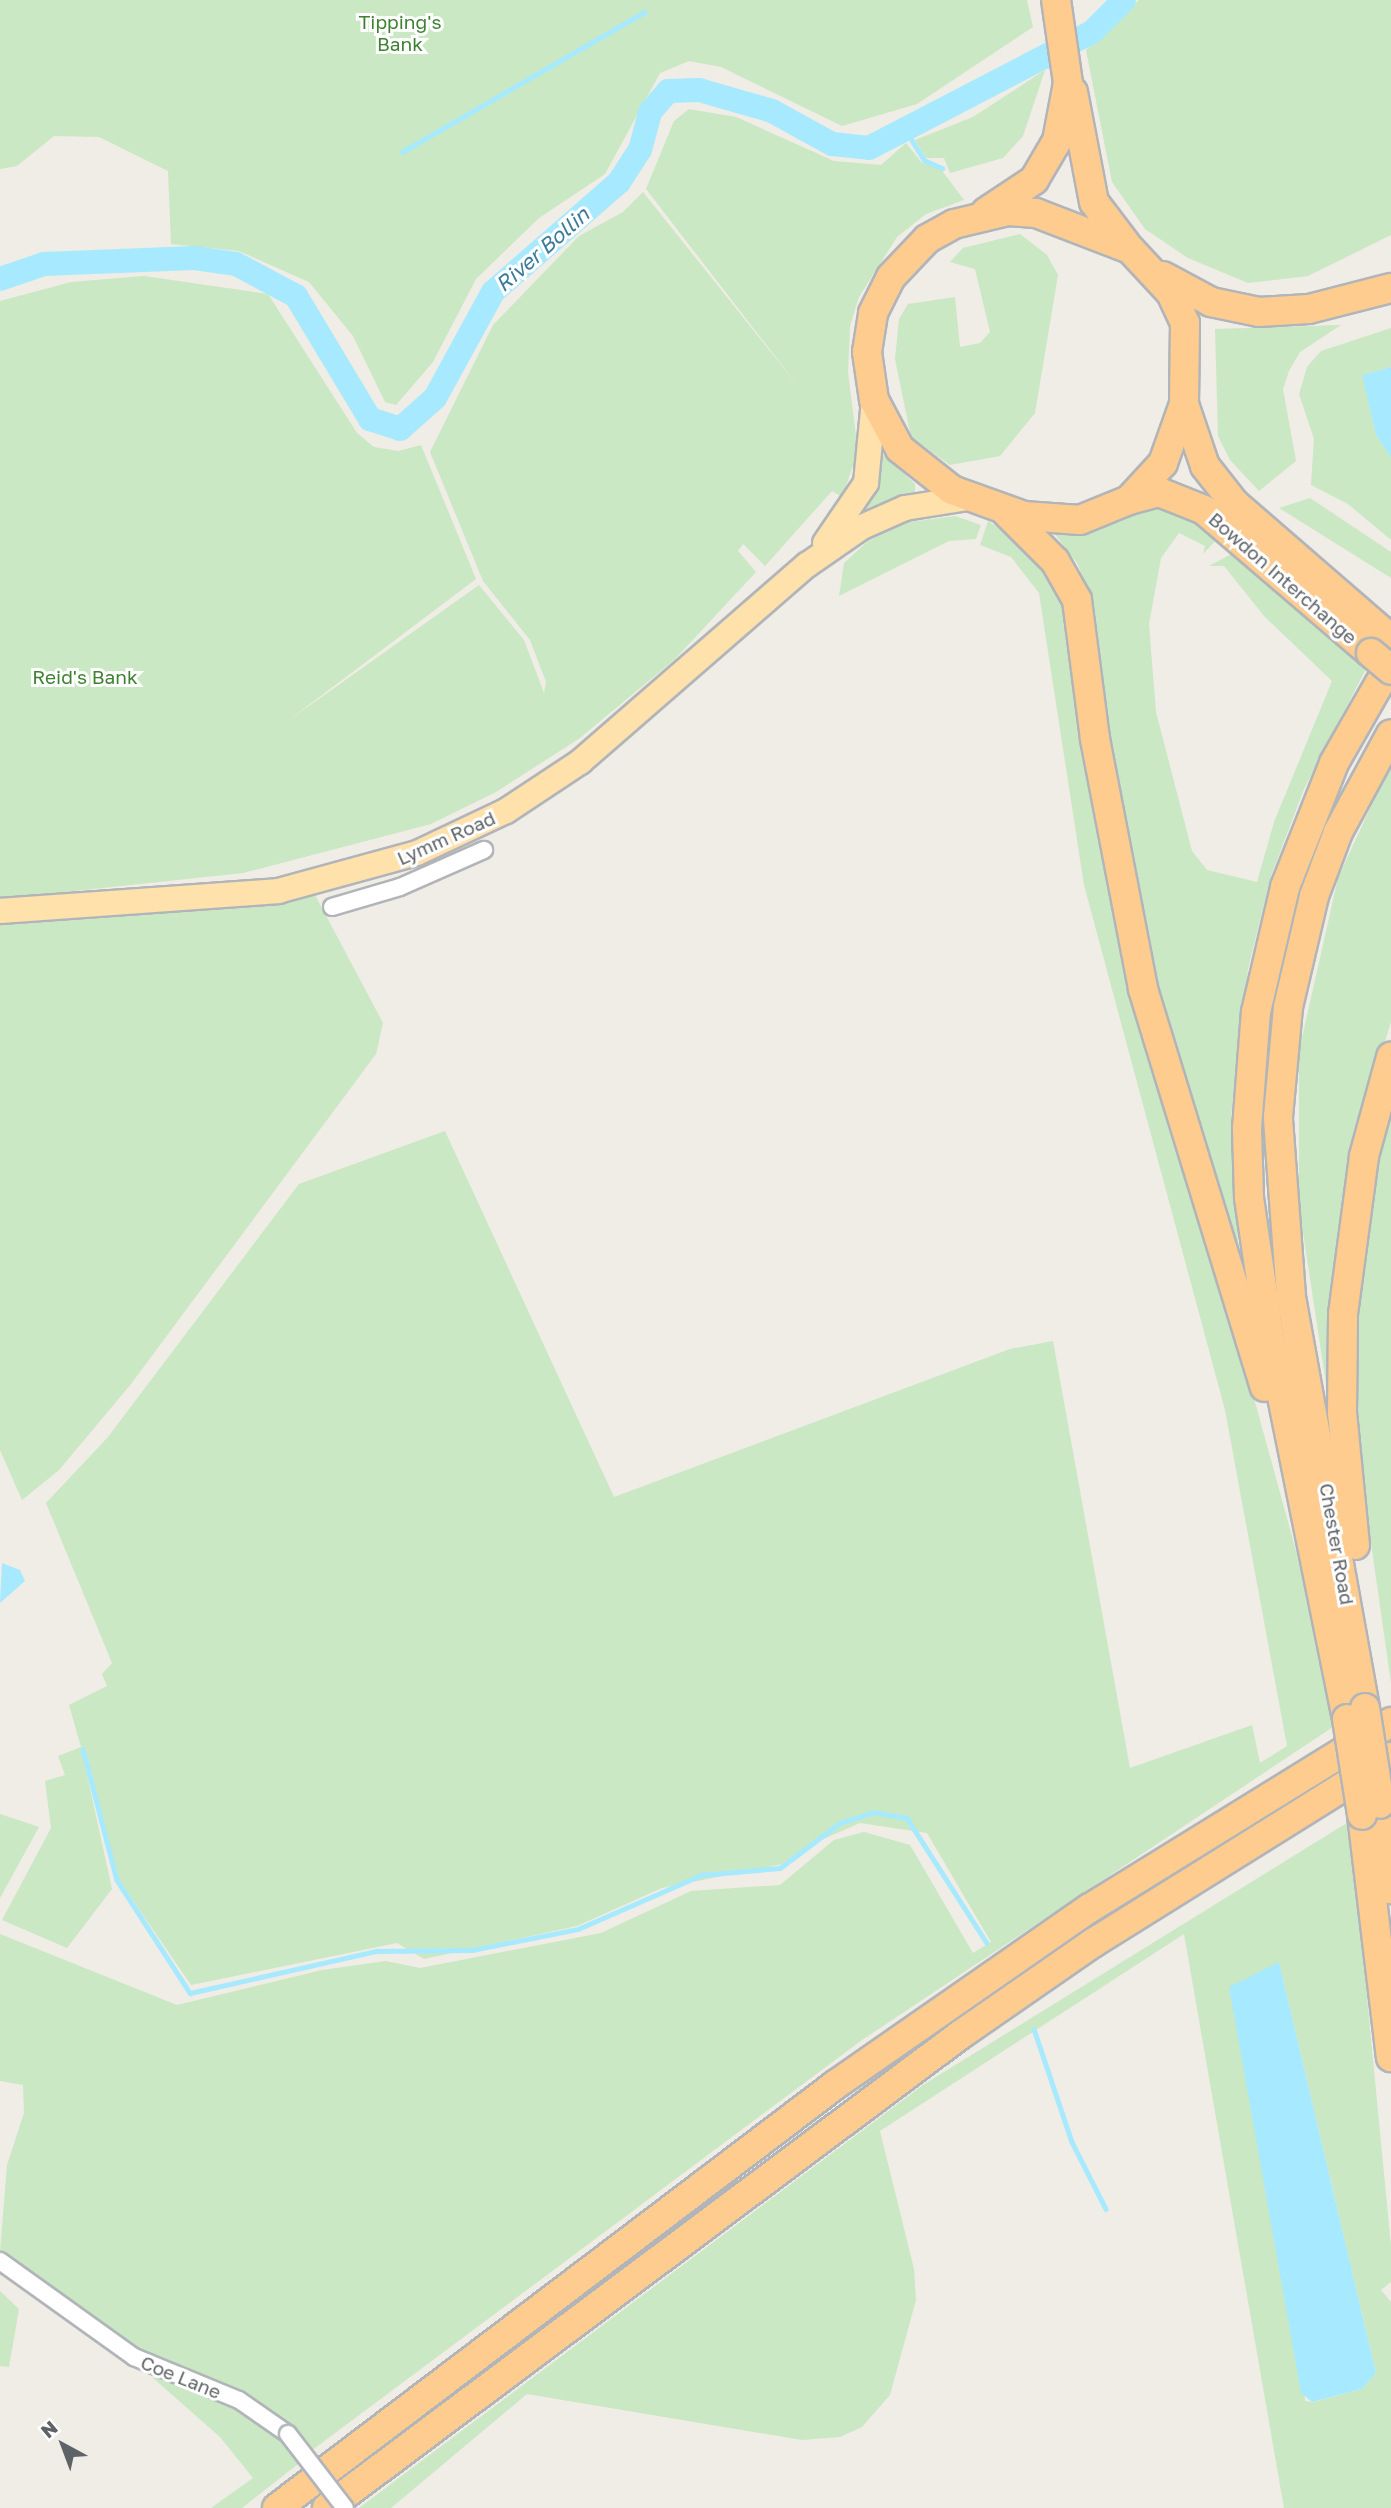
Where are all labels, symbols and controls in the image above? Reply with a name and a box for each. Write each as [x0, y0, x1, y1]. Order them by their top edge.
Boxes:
park label: Tipping's Bank [359, 11, 441, 55]
water label: River Bollin [490, 202, 594, 296]
street label: Bowdon Interchange [1204, 507, 1362, 649]
park label: Reid's Bank [32, 666, 138, 688]
street label: Lymm Road [393, 806, 499, 870]
street label: Chester Road [1315, 1481, 1359, 1607]
street label: Coe Lane [138, 2351, 224, 2403]
north arrow [28, 2410, 98, 2480]
text: N [36, 2415, 62, 2442]

